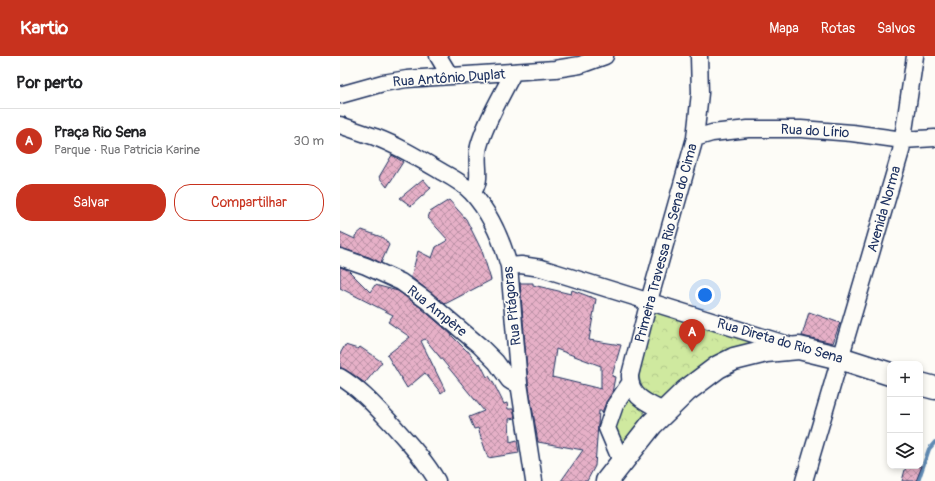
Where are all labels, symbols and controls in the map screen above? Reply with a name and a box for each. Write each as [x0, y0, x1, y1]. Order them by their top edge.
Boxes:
text: Kartio [20, 16, 68, 40]
text: Mapa [769, 20, 799, 37]
text: Rotas [821, 20, 855, 37]
text: Salvos [877, 20, 915, 37]
street label: Rua Antônio Duplat [392, 66, 506, 90]
text: Por perto [16, 72, 83, 93]
street label: Rua do Lírio [780, 121, 850, 141]
text: Praça Rio Sena [54, 123, 146, 142]
text: A [25, 133, 33, 149]
text: 30 m [294, 133, 324, 149]
text: Parque · Rua Patricia Karine [54, 142, 200, 158]
street label: Primeira Travessa Rio Sena do Cima [631, 142, 701, 344]
street label: Avenida Norma [864, 164, 904, 254]
button: Salvar [16, 184, 166, 221]
button: Compartilhar [174, 184, 324, 221]
street label: Rua Pitágoras [499, 265, 525, 346]
street label: Rua Ampère [404, 282, 470, 340]
your location [695, 285, 715, 305]
street label: Rua Direta do Rio Sena [715, 315, 845, 367]
pin: A [679, 319, 705, 352]
map controls [887, 361, 923, 469]
button: + [887, 361, 923, 397]
button: − [887, 397, 923, 433]
button: layers [887, 433, 923, 469]

